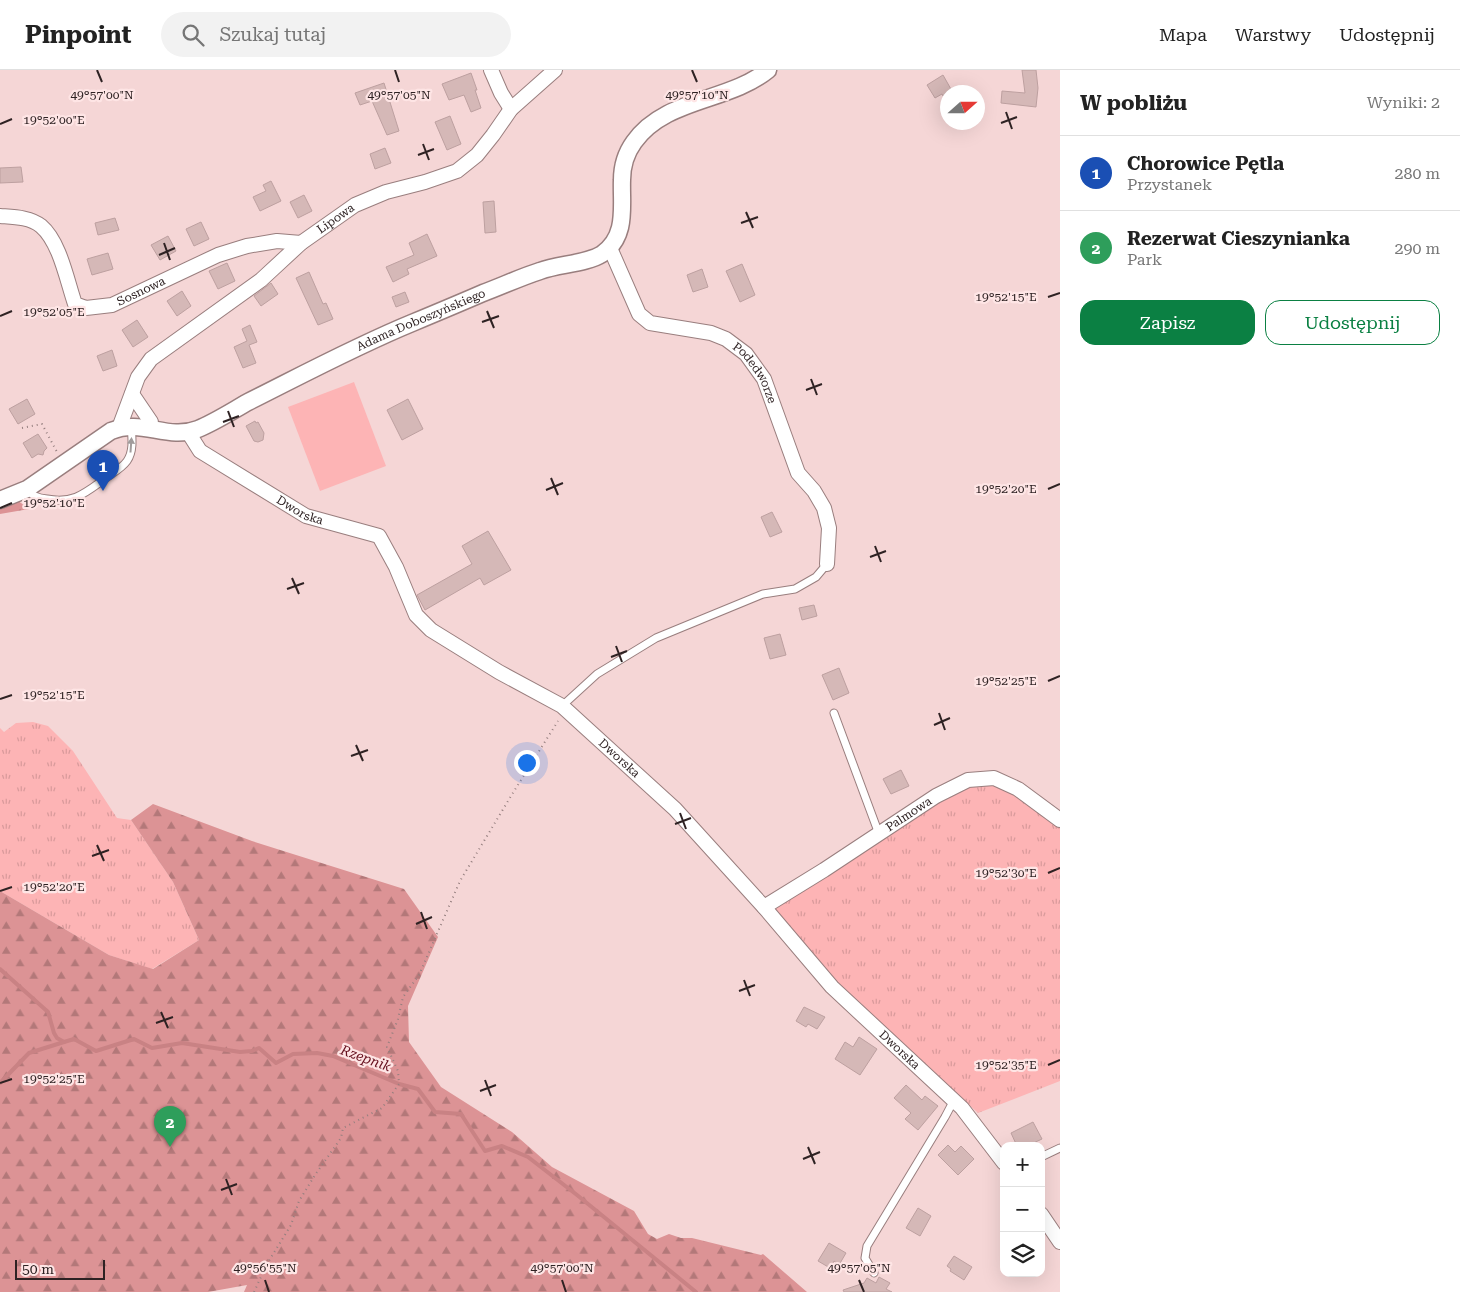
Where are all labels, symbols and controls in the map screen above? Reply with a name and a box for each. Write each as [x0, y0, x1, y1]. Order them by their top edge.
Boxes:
search box [161, 12, 511, 57]
text: Pinpoint [25, 21, 131, 49]
icon: search [179, 21, 207, 49]
text: Szukaj tutaj [219, 23, 326, 46]
text: Mapa [1159, 24, 1207, 45]
text: Warstwy [1235, 24, 1311, 45]
text: Udostępnij [1339, 24, 1435, 45]
north arrow [940, 85, 985, 130]
text: 49°57'00"N [70, 88, 134, 102]
text: 49°57'05"N [367, 88, 431, 102]
text: 49°57'10"N [665, 88, 729, 102]
text: W pobliżu [1080, 91, 1187, 115]
text: Wyniki: 2 [1367, 93, 1440, 112]
text: 19°52'00"E [23, 113, 85, 127]
text: Chorowice Pętla [1127, 152, 1284, 175]
text: 1 [1092, 164, 1100, 183]
text: 280 m [1394, 164, 1440, 183]
text: Przystanek [1127, 175, 1212, 194]
street label: Lipowa [314, 200, 358, 237]
text: Rezerwat Cieszynianka [1127, 227, 1350, 250]
text: 2 [1092, 239, 1100, 258]
text: 290 m [1394, 239, 1440, 258]
text: Park [1127, 250, 1162, 269]
street label: Sosnowa [115, 274, 168, 309]
street label: Adama Doboszyńskiego [354, 286, 487, 354]
text: 19°52'15"E [975, 290, 1037, 304]
button: Zapisz [1080, 300, 1255, 345]
button: Udostępnij [1265, 300, 1440, 345]
text: 19°52'05"E [23, 305, 85, 319]
street label: Podedworze [730, 339, 779, 406]
one-way arrow [127, 436, 135, 452]
pin: 1 [87, 450, 119, 491]
text: 19°52'20"E [975, 482, 1037, 496]
street label: Dworska [274, 493, 325, 528]
text: 19°52'10"E [23, 496, 85, 510]
text: 19°52'25"E [975, 674, 1037, 688]
text: 19°52'15"E [23, 688, 85, 702]
street label: Dworska [596, 736, 643, 781]
your location [514, 750, 540, 776]
street label: Palmowa [883, 794, 935, 834]
text: 19°52'30"E [975, 866, 1037, 880]
text: 19°52'20"E [23, 880, 85, 894]
street label: Dworska [876, 1027, 923, 1073]
water label: Rzepnik [338, 1041, 394, 1075]
text: 19°52'35"E [975, 1058, 1037, 1072]
text: 19°52'25"E [23, 1072, 85, 1086]
pin: 2 [154, 1106, 186, 1147]
map controls [1000, 1142, 1045, 1277]
button: + [1000, 1142, 1045, 1187]
button: − [1000, 1187, 1045, 1232]
button: layers [1000, 1232, 1045, 1277]
scale bar [15, 1257, 105, 1280]
text: 50 m [22, 1261, 54, 1277]
text: 49°56'55"N [233, 1261, 297, 1275]
text: 49°57'00"N [530, 1261, 594, 1275]
text: 49°57'05"N [827, 1261, 891, 1275]

